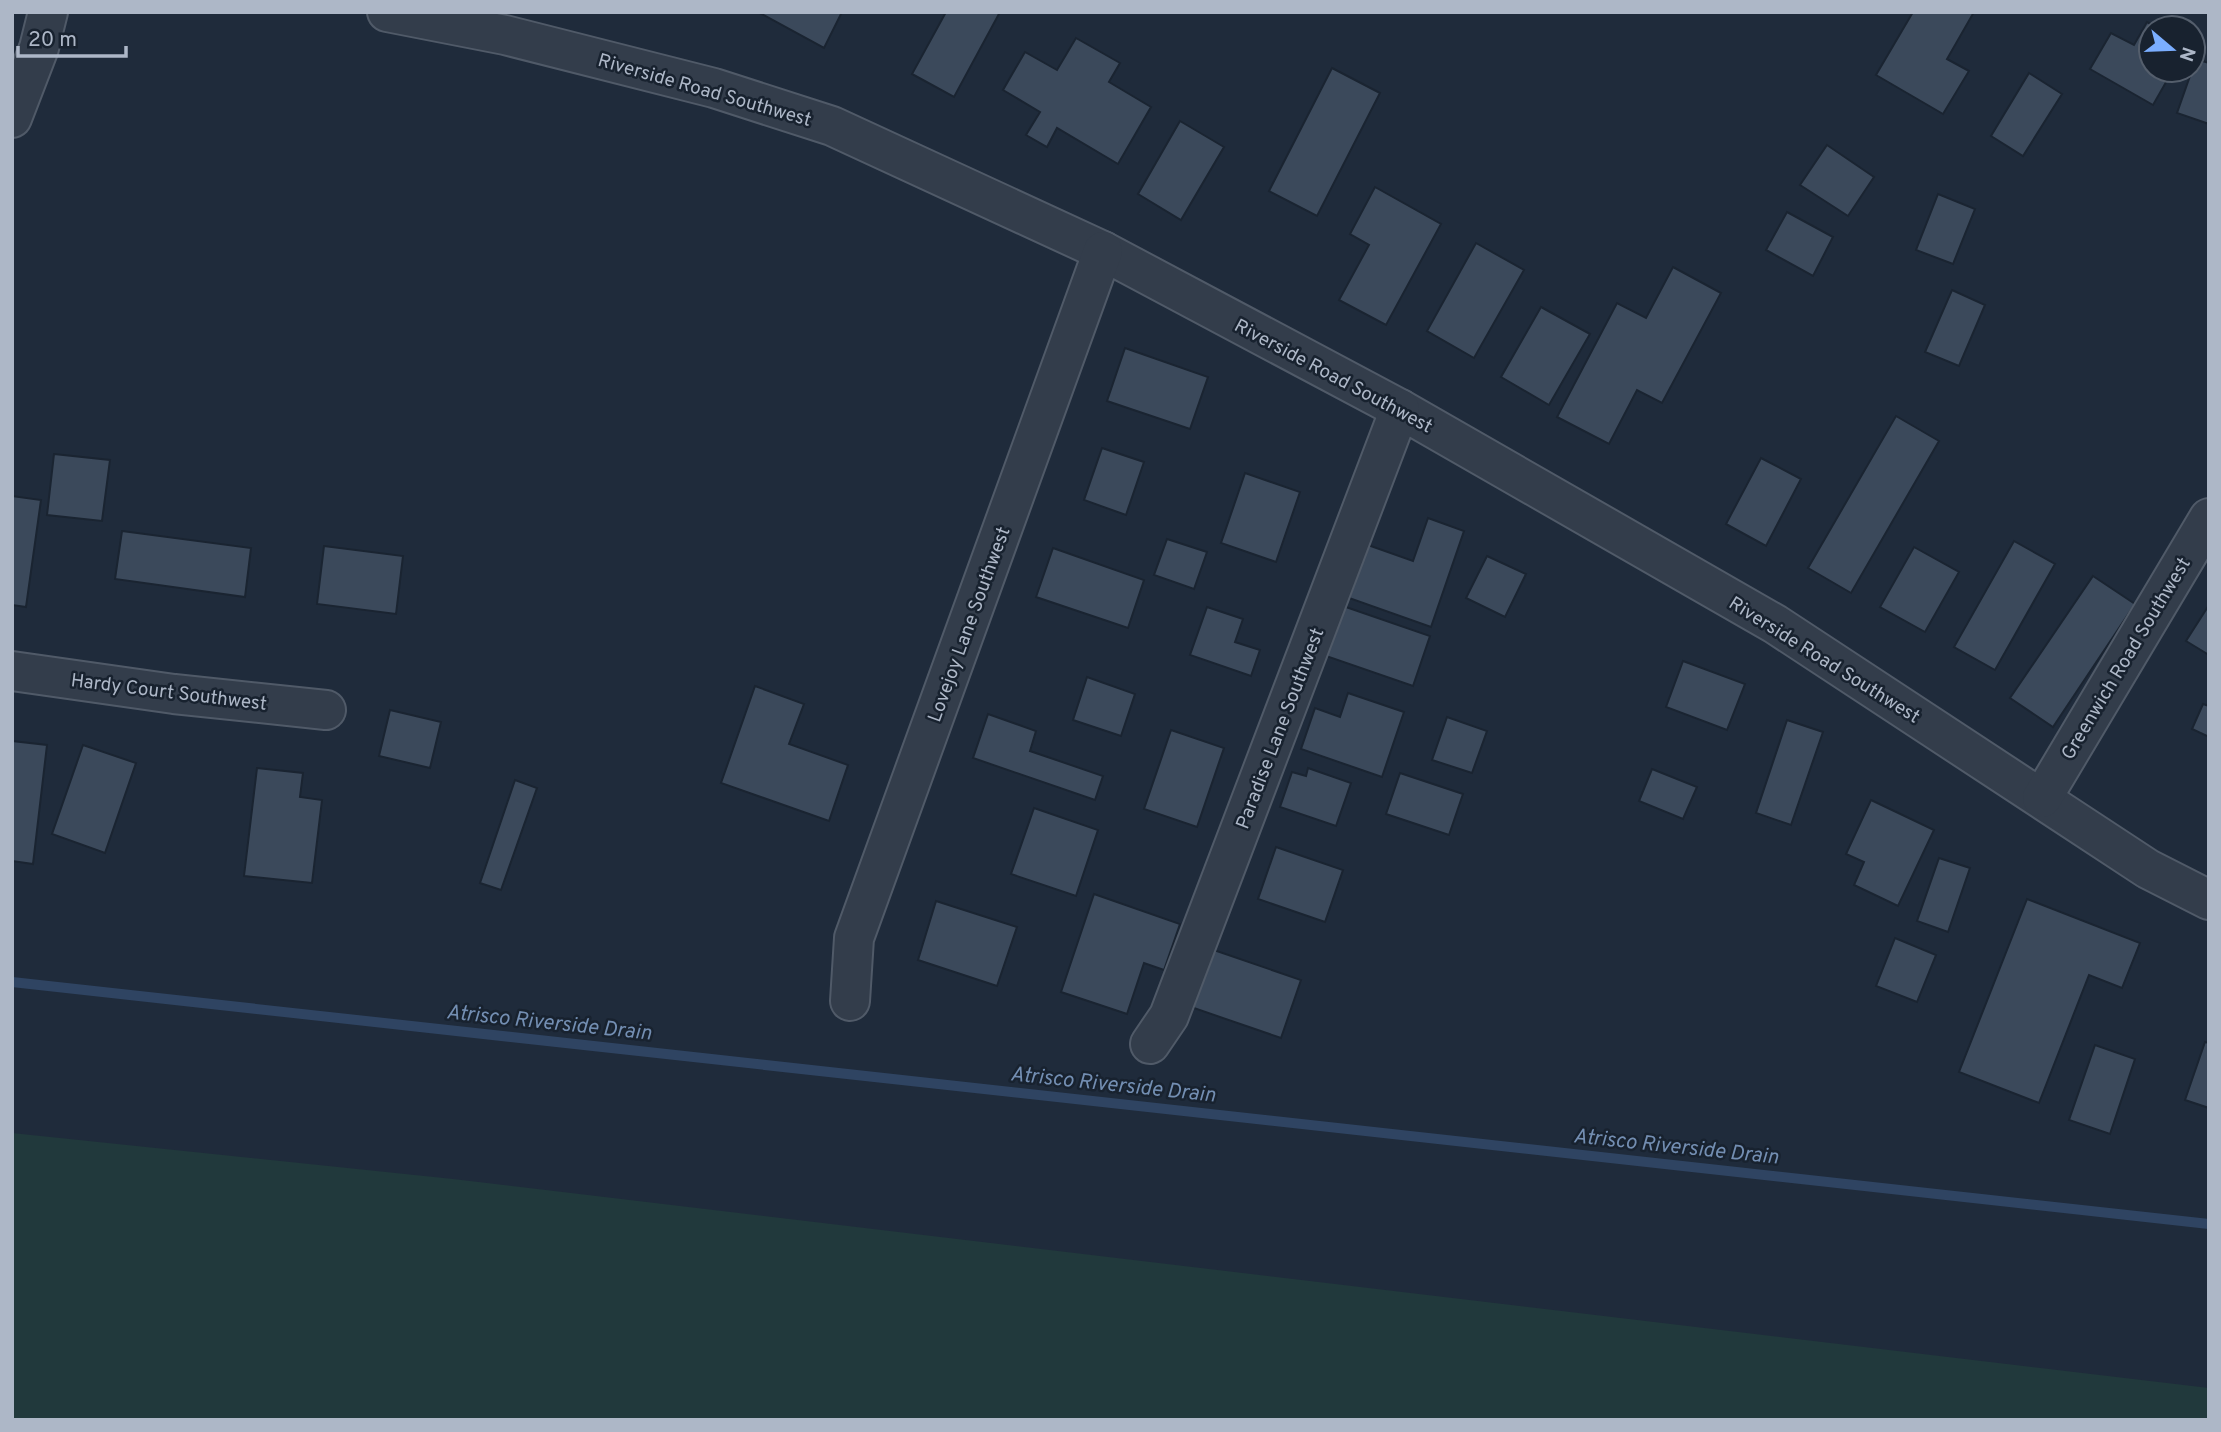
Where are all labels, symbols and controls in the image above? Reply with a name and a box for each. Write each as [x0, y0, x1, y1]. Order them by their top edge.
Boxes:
scale bar [18, 14, 126, 58]
north arrow [2137, 14, 2207, 84]
text: 20 m [28, 27, 77, 54]
text: N [2173, 44, 2200, 64]
street label: Riverside Road Southwest [595, 49, 814, 133]
street label: Riverside Road Southwest [1230, 314, 1436, 439]
street label: Lovejoy Lane Southwest [923, 524, 1016, 726]
street label: Greenwich Road Southwest [2057, 553, 2197, 765]
street label: Riverside Road Southwest [1724, 592, 1924, 729]
street label: Paradise Lane Southwest [1231, 625, 1330, 833]
street label: Hardy Court Southwest [69, 669, 268, 717]
water label: Atrisco Riverside Drain [445, 999, 653, 1048]
water label: Atrisco Riverside Drain [1009, 1061, 1217, 1110]
water label: Atrisco Riverside Drain [1572, 1123, 1780, 1172]

